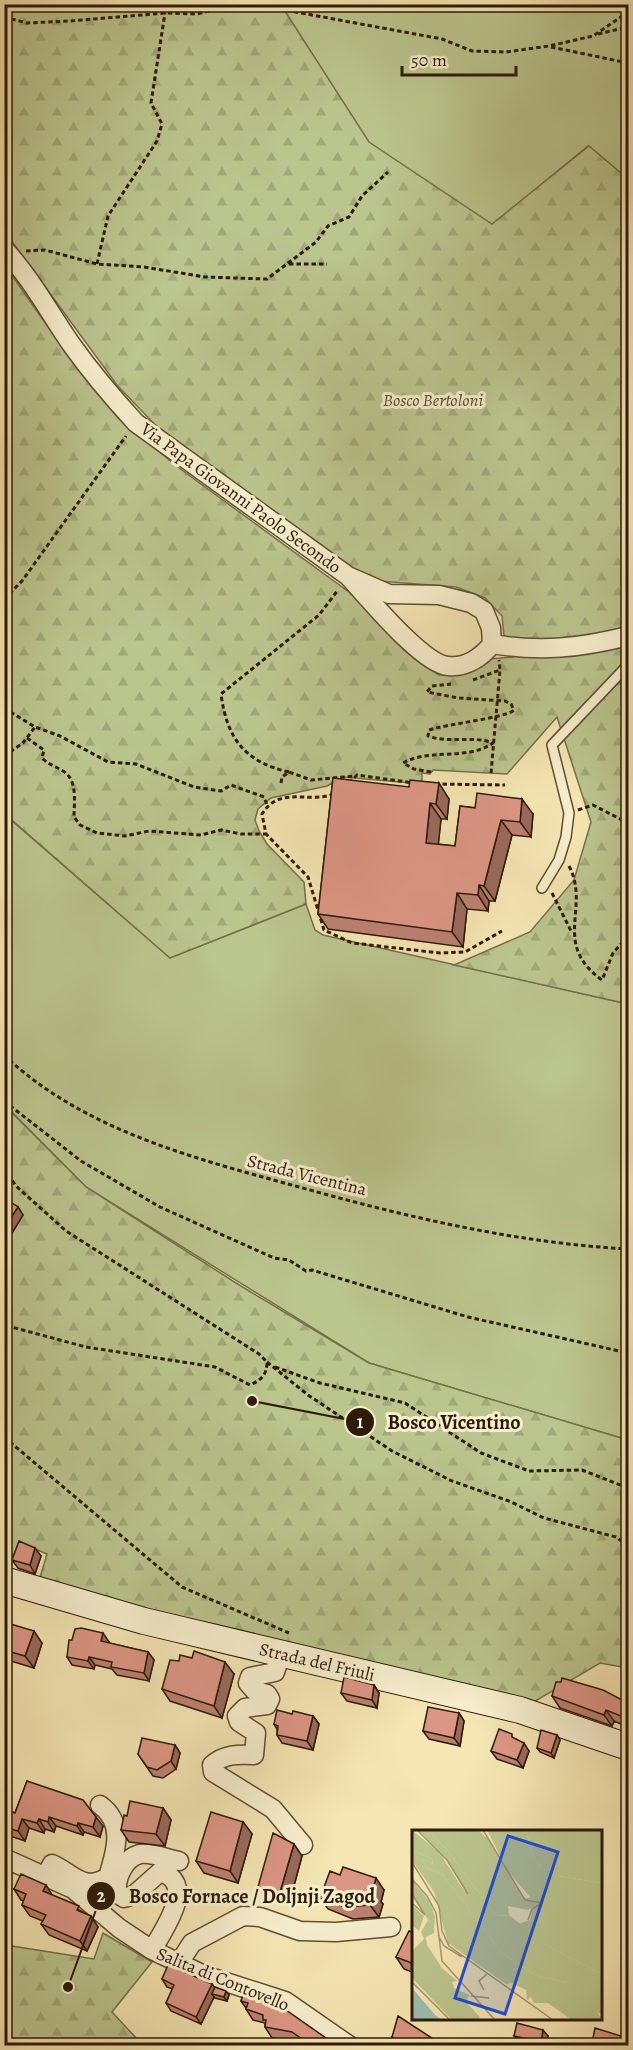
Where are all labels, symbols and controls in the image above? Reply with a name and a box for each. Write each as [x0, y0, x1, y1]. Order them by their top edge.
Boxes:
scale bar [402, 39, 516, 77]
text: 50 m [411, 48, 447, 72]
park label: Bosco Bertoloni [383, 388, 483, 412]
street label: Via Papa Giovanni Paolo Secondo [135, 416, 346, 579]
street label: Strada Vicentina [245, 1149, 370, 1202]
callout: Bosco Vicentino [345, 1403, 533, 1441]
text: Bosco Vicentino [387, 1409, 521, 1436]
text: 1 [357, 1410, 364, 1434]
street label: Strada del Friuli [257, 1637, 377, 1687]
inset map [412, 1830, 603, 2020]
callout: Bosco Fornace / Doljnji Zagod [86, 1877, 387, 1915]
text: Bosco Fornace / Doljnji Zagod [129, 1883, 376, 1910]
text: 2 [97, 1884, 106, 1908]
street label: Salita di Contovello [153, 1941, 293, 2017]

